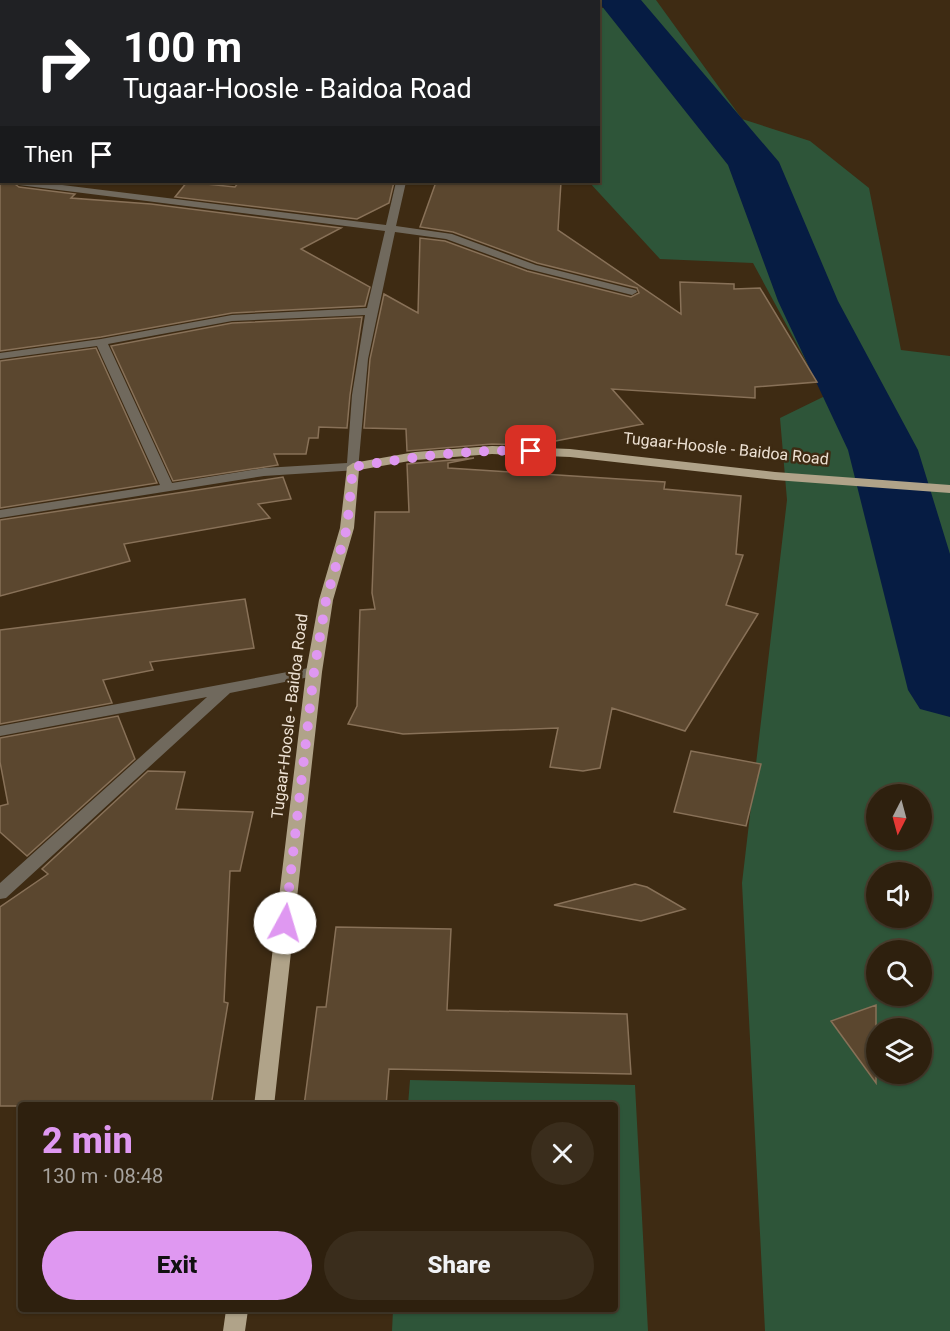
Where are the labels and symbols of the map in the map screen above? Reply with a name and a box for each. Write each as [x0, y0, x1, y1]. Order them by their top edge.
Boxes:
pin [505, 425, 556, 476]
street label: Tugaar-Hoosle - Baidoa Road [622, 428, 830, 469]
street label: Tugaar-Hoosle - Baidoa Road [267, 612, 312, 820]
north arrow [866, 784, 932, 850]
position arrow [253, 891, 317, 955]

